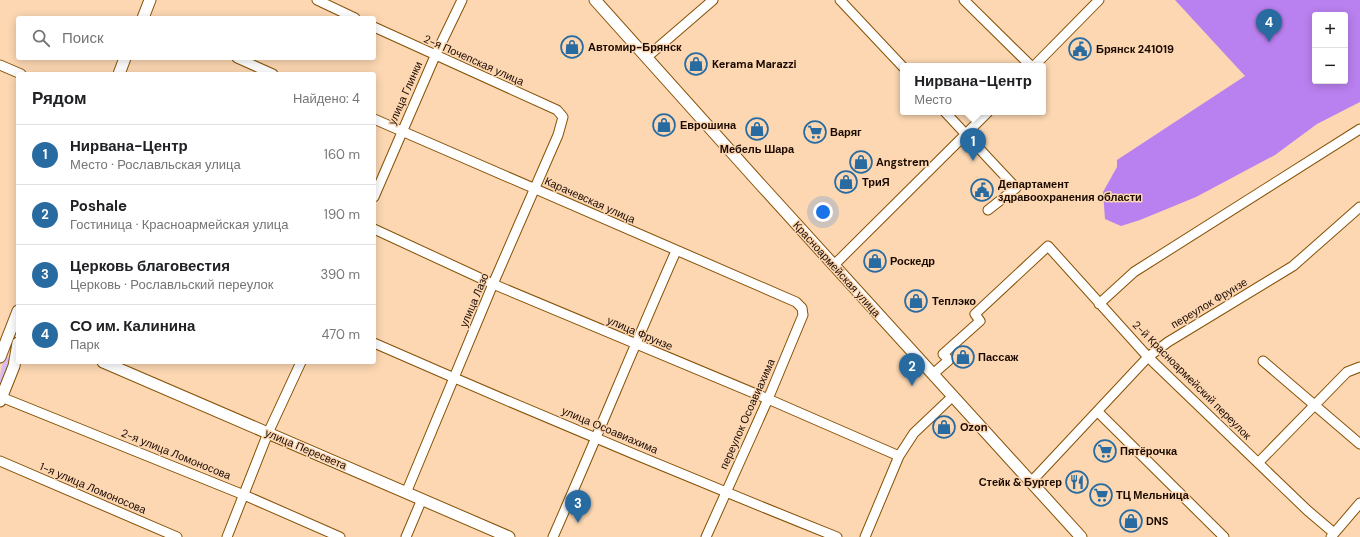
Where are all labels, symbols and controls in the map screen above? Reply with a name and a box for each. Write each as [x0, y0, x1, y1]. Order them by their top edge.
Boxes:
pin: 4 [1256, 9, 1282, 42]
map controls [1312, 12, 1348, 84]
button: + [1312, 12, 1348, 48]
search box [16, 16, 376, 60]
icon: search [30, 27, 52, 49]
text: Поиск [62, 28, 104, 48]
street label: 2-я Почепская улица [422, 32, 527, 89]
shop icon: Автомир-Брянск [559, 34, 585, 60]
public building icon: Брянск 241019 [1067, 36, 1093, 62]
place label: Автомир-Брянск [588, 40, 682, 54]
place label: Брянск 241019 [1096, 42, 1174, 56]
button: − [1312, 48, 1348, 84]
shop icon: Kerama Marazzi [683, 51, 709, 77]
place label: Kerama Marazzi [712, 57, 797, 71]
street label: улица Глинки [385, 59, 425, 127]
popup [900, 63, 1046, 115]
text: Нирвана-Центр [914, 71, 1032, 91]
text: Рядом [32, 87, 87, 109]
text: Найдено: 4 [293, 90, 360, 107]
text: Место [914, 91, 952, 108]
shop icon: Еврошина [651, 112, 677, 138]
shop icon: Мебель Шара [744, 116, 770, 142]
place label: Еврошина [680, 118, 737, 132]
supermarket icon: Варяг [802, 119, 828, 145]
place label: Варяг [830, 125, 862, 139]
pin: 1 [960, 128, 986, 161]
text: Нирвана-Центр [70, 136, 188, 156]
place label: Мебель Шара [720, 142, 795, 156]
text: 1 [43, 146, 47, 163]
text: 160 m [324, 146, 360, 163]
shop icon: Angstrem [848, 149, 874, 175]
place label: Angstrem [876, 155, 929, 169]
text: Место · Рославльская улица [70, 156, 241, 173]
shop icon: ТриЯ [833, 169, 859, 195]
street label: Карачевская улица [542, 174, 638, 227]
place label: ТриЯ [862, 175, 890, 189]
public building icon: Департамент здравоохранения области [969, 177, 995, 203]
place label: Департамент здравоохранения области [998, 177, 1142, 204]
text: Poshale [70, 196, 127, 216]
your location [813, 202, 833, 222]
text: 2 [41, 206, 49, 223]
text: 190 m [324, 206, 360, 223]
text: Гостиница · Красноармейская улица [70, 216, 289, 233]
street label: Красноармейская улица [790, 218, 884, 320]
shop icon: Роскедр [862, 248, 888, 274]
place label: Роскедр [890, 254, 935, 268]
text: Церковь благовестия [70, 256, 230, 276]
text: 3 [41, 266, 49, 283]
text: 390 m [321, 266, 360, 283]
street label: улица Лазо [456, 271, 492, 329]
street label: переулок Фрунзе [1168, 275, 1250, 331]
text: Церковь · Рославльский переулок [70, 276, 274, 293]
shop icon: Теплэко [903, 288, 929, 314]
place label: Теплэко [932, 294, 976, 308]
street label: улица Фрунзе [605, 313, 675, 353]
text: СО им. Калинина [70, 316, 195, 336]
street label: 2-й Красноармейский переулок [1130, 318, 1254, 442]
text: 4 [41, 326, 49, 343]
text: 470 m [321, 326, 360, 343]
text: Парк [70, 336, 100, 353]
shop icon: Пассаж [950, 344, 976, 370]
place label: Пассаж [978, 350, 1019, 364]
pin: 2 [899, 353, 925, 386]
street label: переулок Осоавиахима [716, 356, 778, 472]
street label: улица Осоавиахима [560, 403, 661, 457]
shop icon: Ozon [931, 414, 957, 440]
place label: Ozon [960, 420, 988, 434]
street label: улица Пересвета [263, 425, 350, 473]
street label: 2-я улица Ломоносова [119, 426, 234, 483]
supermarket icon: Пятёрочка [1092, 438, 1118, 464]
place label: Пятёрочка [1120, 444, 1178, 458]
street label: 1-я улица Ломоносова [38, 459, 149, 517]
restaurant icon: Стейк & Бургер [1064, 469, 1090, 495]
place label: Стейк & Бургер [979, 475, 1062, 489]
supermarket icon: ТЦ Мельница [1088, 482, 1114, 508]
place label: ТЦ Мельница [1116, 488, 1190, 502]
pin: 3 [565, 490, 591, 523]
shop icon: DNS [1118, 508, 1144, 534]
place label: DNS [1146, 514, 1169, 528]

